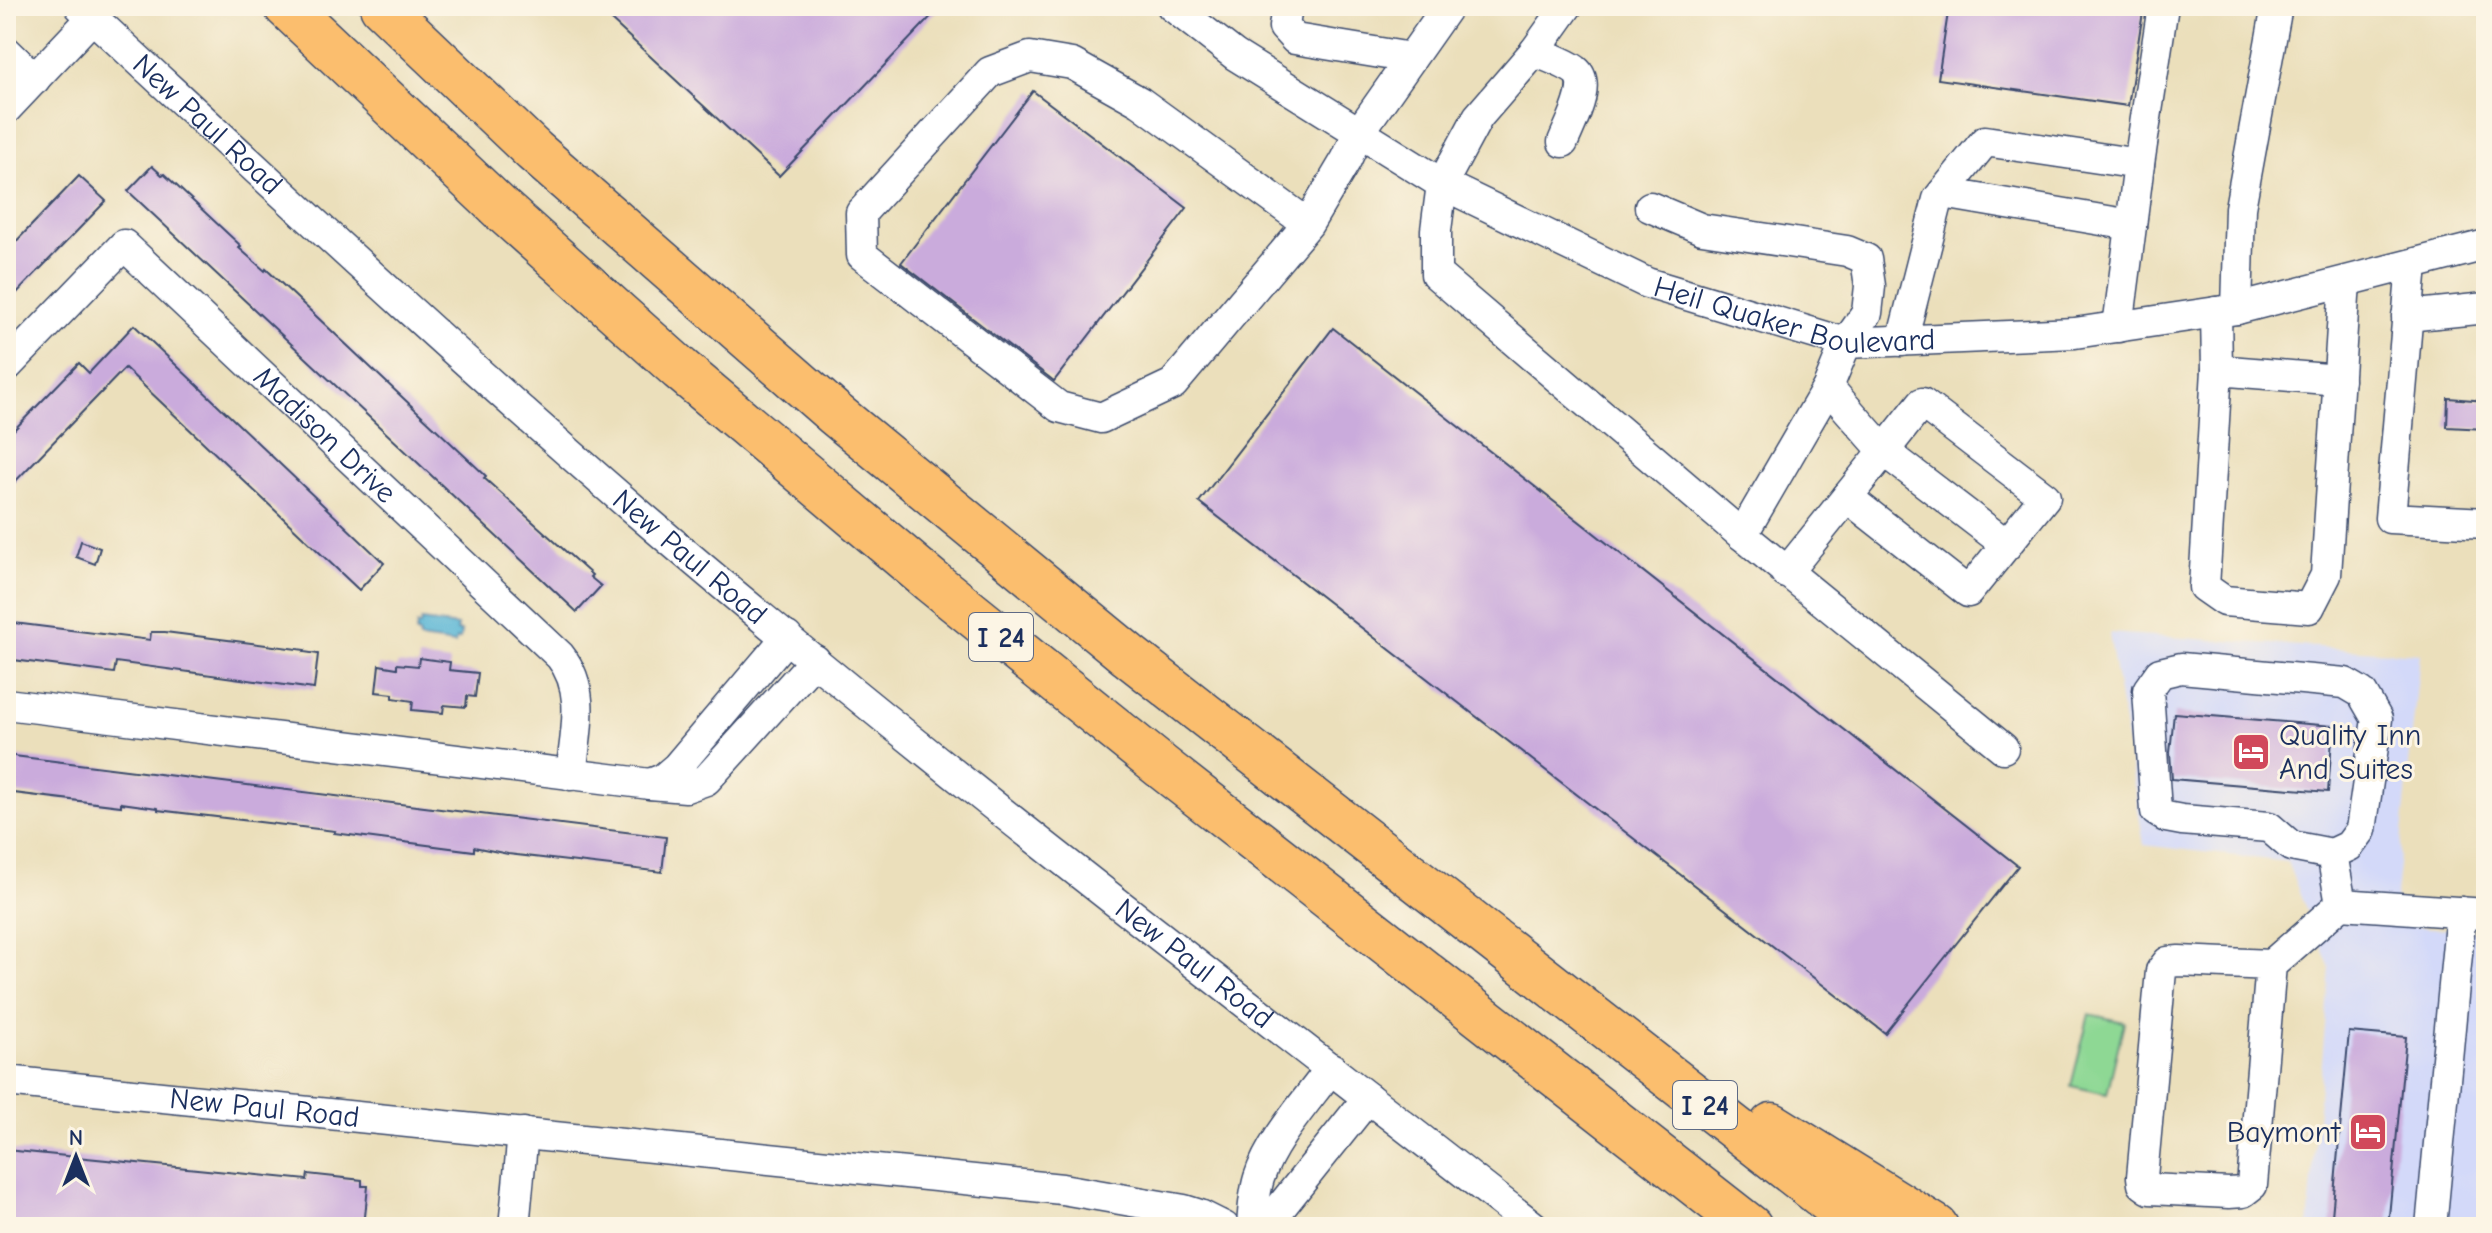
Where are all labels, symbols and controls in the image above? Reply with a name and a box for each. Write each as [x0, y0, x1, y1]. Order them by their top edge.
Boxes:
street label: New Paul Road [126, 47, 289, 202]
street label: Heil Quaker Boulevard [1650, 269, 1936, 361]
street label: Madison Drive [246, 359, 403, 510]
street label: New Paul Road [606, 482, 774, 632]
road number: I 24 [969, 613, 1033, 661]
place label: Quality Inn And Suites [2279, 718, 2421, 787]
hotel icon: Quality Inn And Suites [2230, 731, 2272, 773]
street label: New Paul Road [1108, 891, 1280, 1036]
street label: New Paul Road [168, 1081, 361, 1135]
road number: I 24 [1673, 1081, 1737, 1129]
hotel icon: Baymont [2347, 1111, 2389, 1153]
place label: Baymont [2227, 1115, 2341, 1150]
north arrow [36, 1117, 116, 1197]
text: N [69, 1125, 83, 1151]

